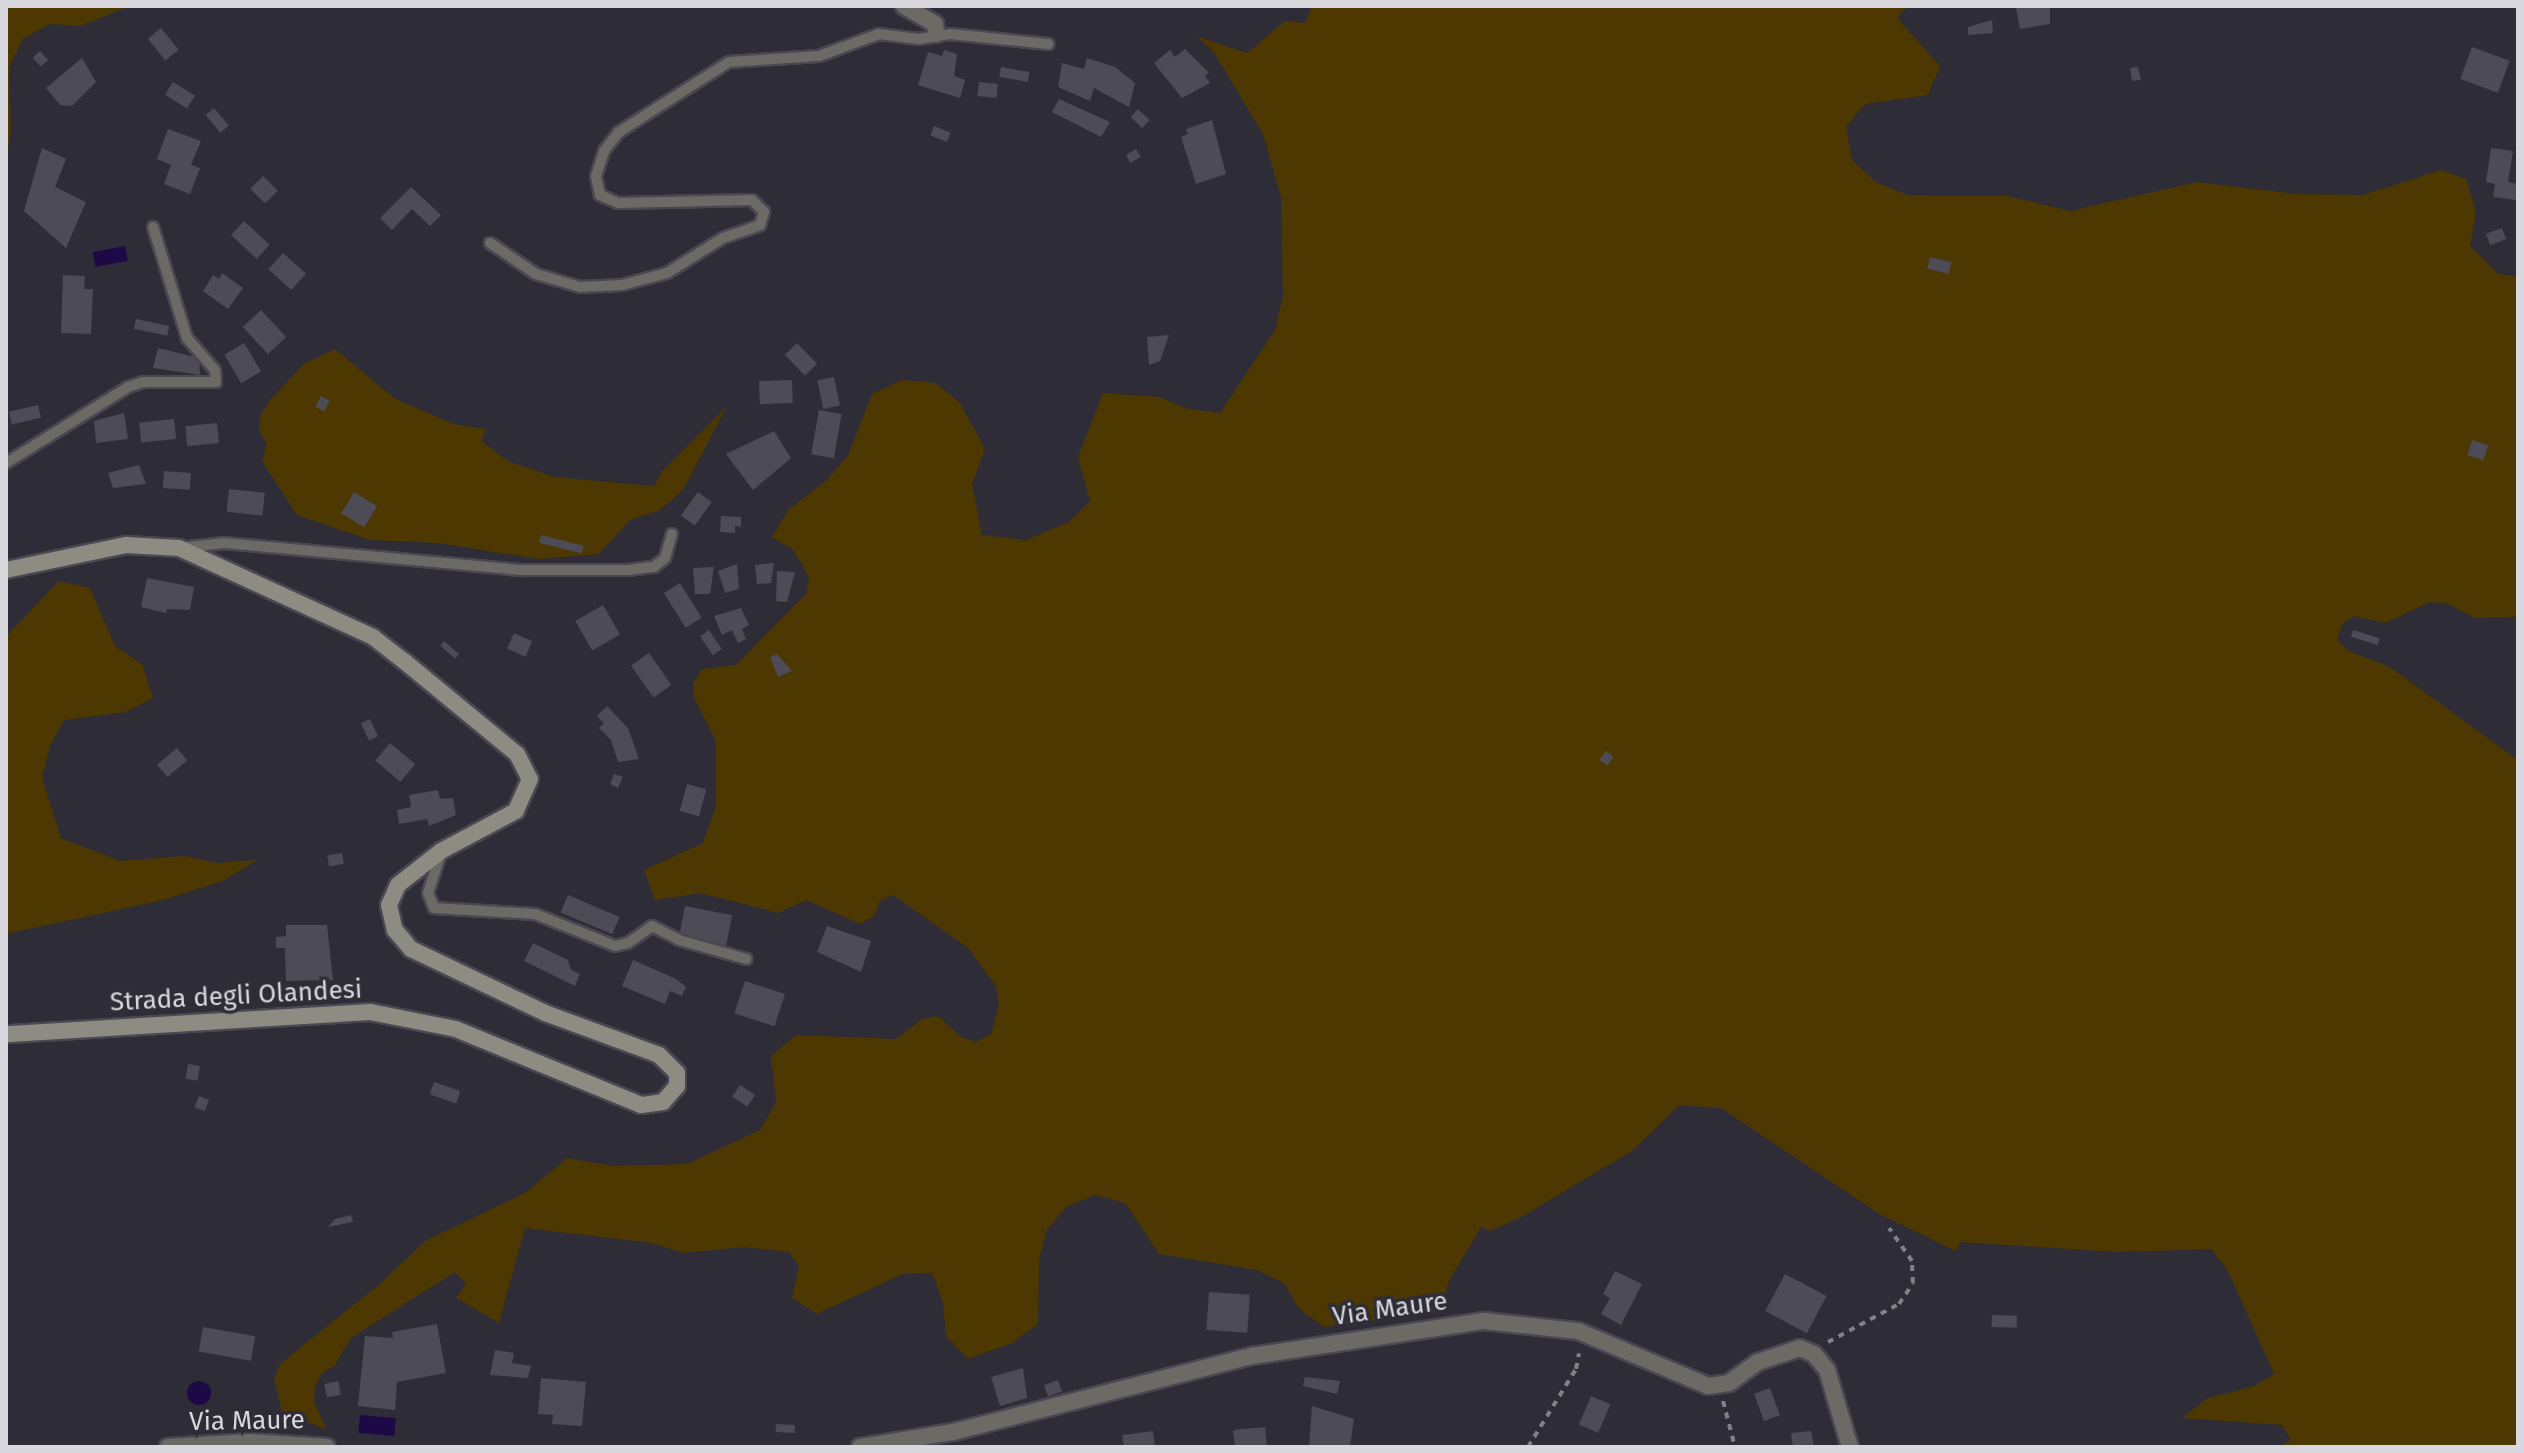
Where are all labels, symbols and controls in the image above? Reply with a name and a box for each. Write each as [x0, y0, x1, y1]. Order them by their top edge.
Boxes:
street label: Strada degli Olandesi [109, 974, 363, 1018]
street label: Via Maure [1331, 1285, 1449, 1333]
street label: Via Maure [189, 1404, 305, 1438]

